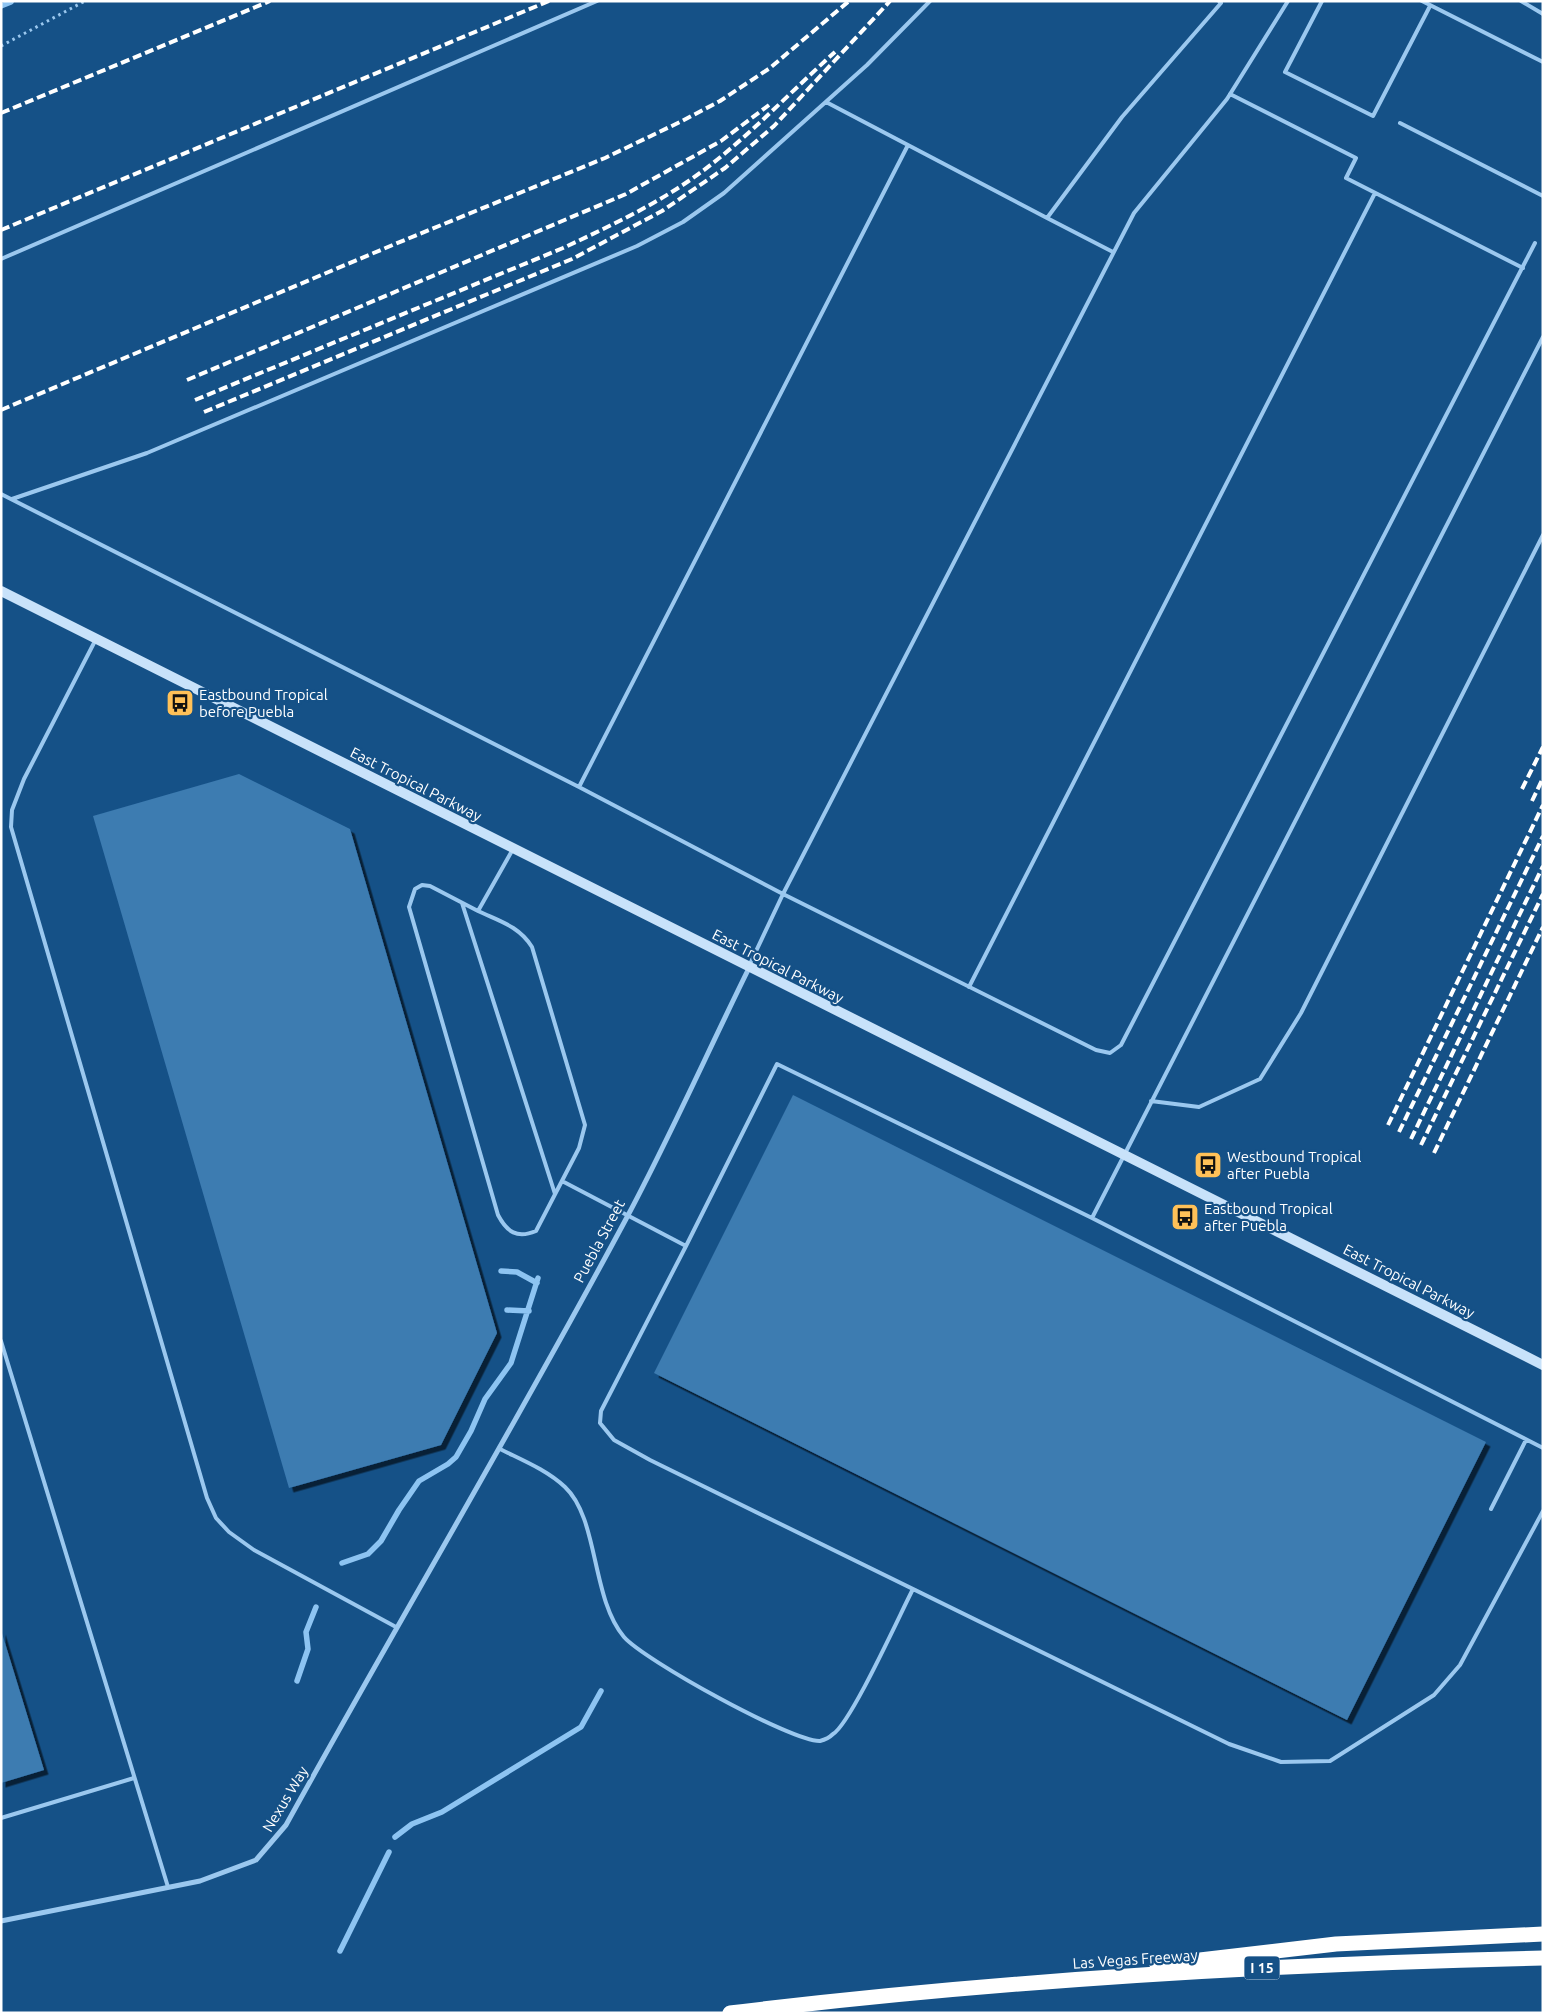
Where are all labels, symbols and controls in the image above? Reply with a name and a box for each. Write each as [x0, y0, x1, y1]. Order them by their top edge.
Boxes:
place label: Eastbound Tropical before Puebla [199, 686, 328, 720]
bus stop icon: Eastbound Tropical before Puebla [165, 688, 195, 718]
street label: East Tropical Parkway [348, 744, 484, 824]
street label: East Tropical Parkway [710, 926, 846, 1006]
place label: Westbound Tropical after Puebla [1227, 1148, 1362, 1182]
bus stop icon: Westbound Tropical after Puebla [1193, 1150, 1223, 1180]
street label: Puebla Street [570, 1196, 628, 1285]
place label: Eastbound Tropical after Puebla [1204, 1200, 1333, 1234]
bus stop icon: Eastbound Tropical after Puebla [1170, 1202, 1200, 1232]
street label: East Tropical Parkway [1341, 1241, 1477, 1321]
street label: Nexus Way [259, 1763, 311, 1835]
street label: Las Vegas Freeway [1072, 1946, 1198, 1972]
road number: I 15 [1244, 1956, 1280, 1980]

